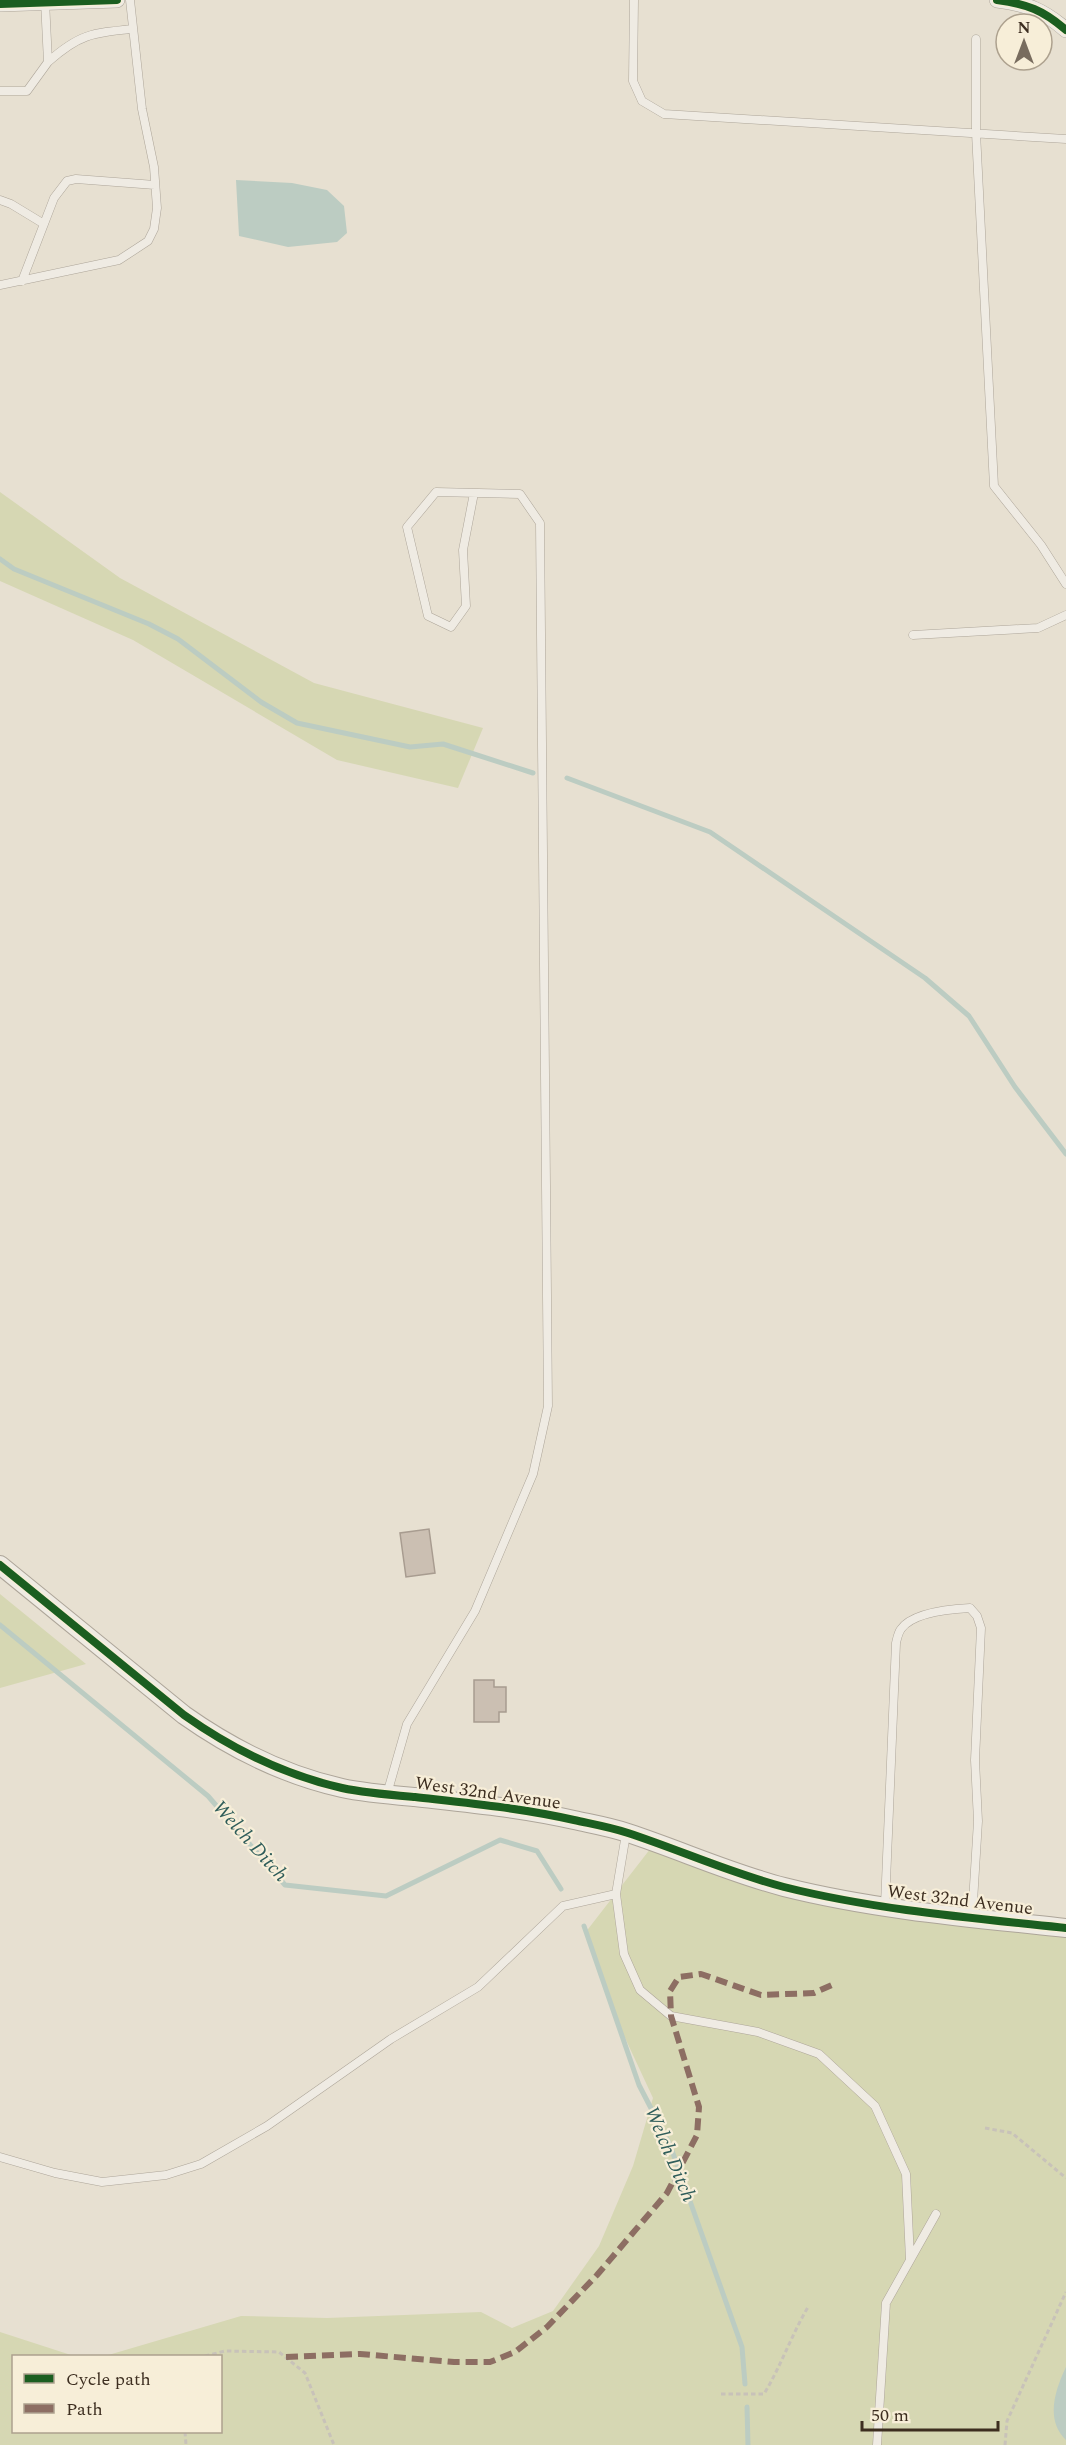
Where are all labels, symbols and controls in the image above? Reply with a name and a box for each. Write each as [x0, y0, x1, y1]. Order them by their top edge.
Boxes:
north arrow [994, 12, 1054, 72]
text: N [1017, 16, 1031, 40]
street label: West 32nd Avenue [413, 1769, 563, 1817]
water label: Welch Ditch [205, 1793, 295, 1889]
street label: West 32nd Avenue [885, 1878, 1035, 1922]
water label: Welch Ditch [636, 2102, 704, 2206]
legend [12, 2355, 222, 2433]
text: Cycle path [66, 2366, 151, 2393]
scale bar [862, 2394, 998, 2432]
text: Path [66, 2396, 103, 2423]
text: 50 m [871, 2402, 909, 2429]

